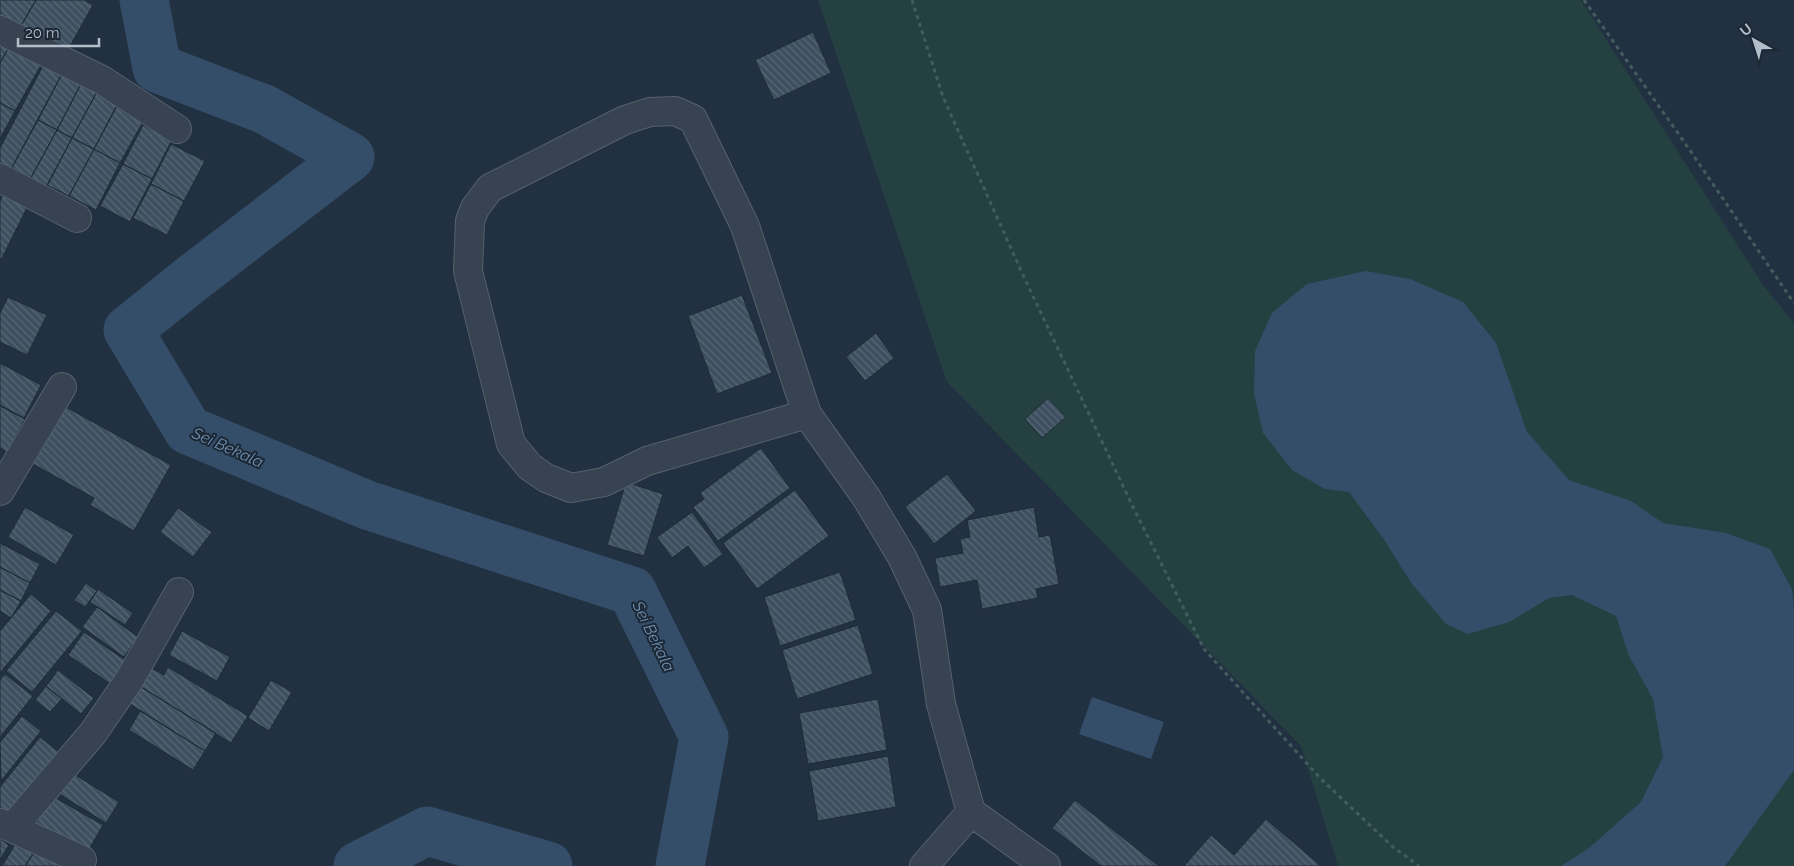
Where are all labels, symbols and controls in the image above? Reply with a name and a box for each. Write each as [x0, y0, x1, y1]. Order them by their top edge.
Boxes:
scale bar [18, 15, 99, 47]
north arrow [1729, 15, 1779, 65]
text: U [1737, 20, 1755, 39]
text: 20 m [25, 24, 60, 42]
water label: Sei Bekala [188, 423, 267, 472]
water label: Sei Bekala [628, 597, 679, 675]

